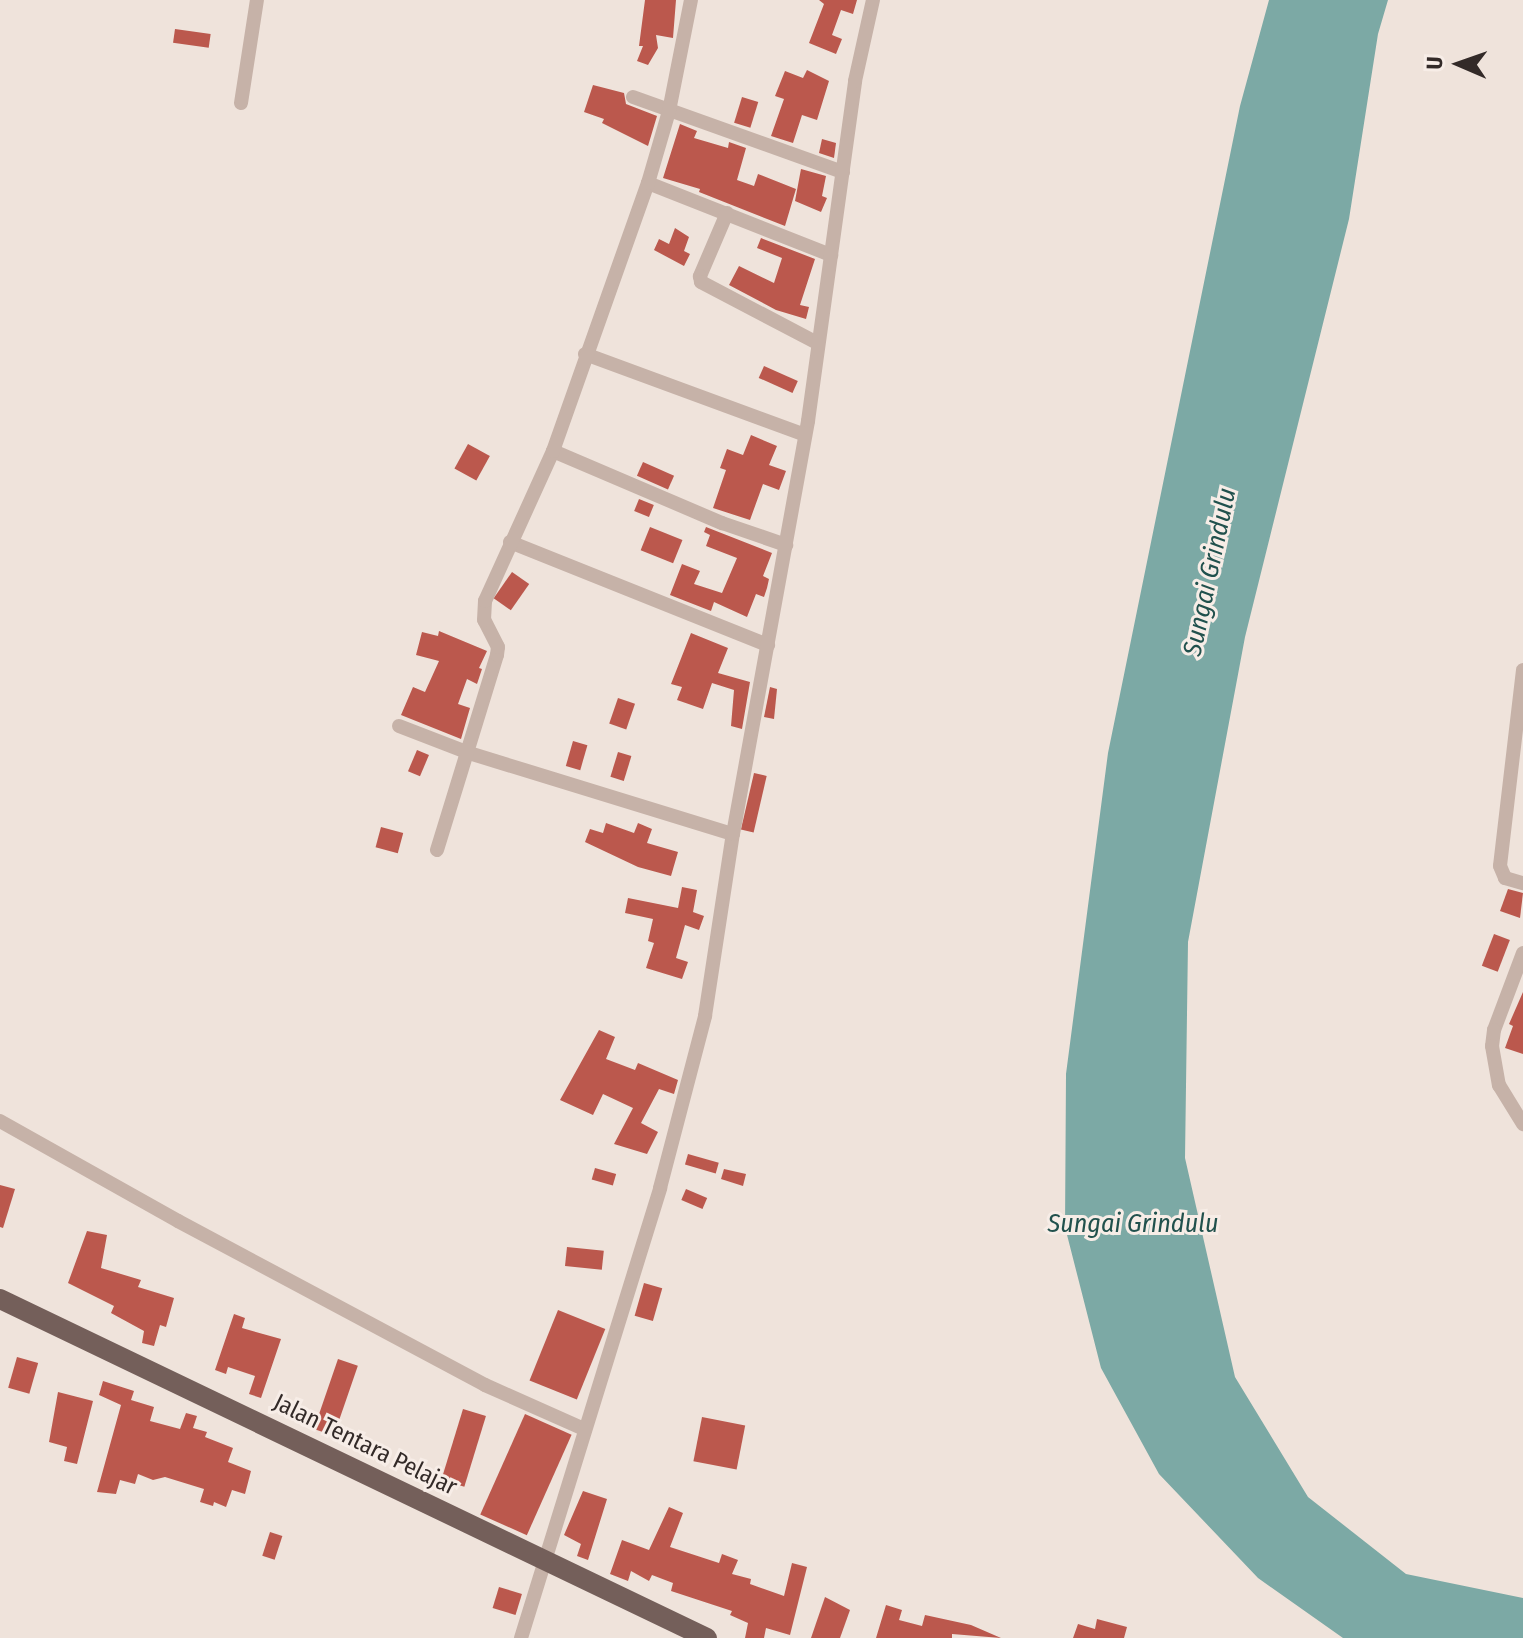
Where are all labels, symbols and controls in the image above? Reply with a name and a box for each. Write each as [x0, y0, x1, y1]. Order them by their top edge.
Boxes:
north arrow [1419, 24, 1499, 104]
text: U [1421, 56, 1448, 70]
water label: Sungai Grindulu [1177, 485, 1243, 659]
water label: Sungai Grindulu [1048, 1208, 1218, 1240]
street label: Jalan Tentara Pelajar [268, 1388, 462, 1502]

